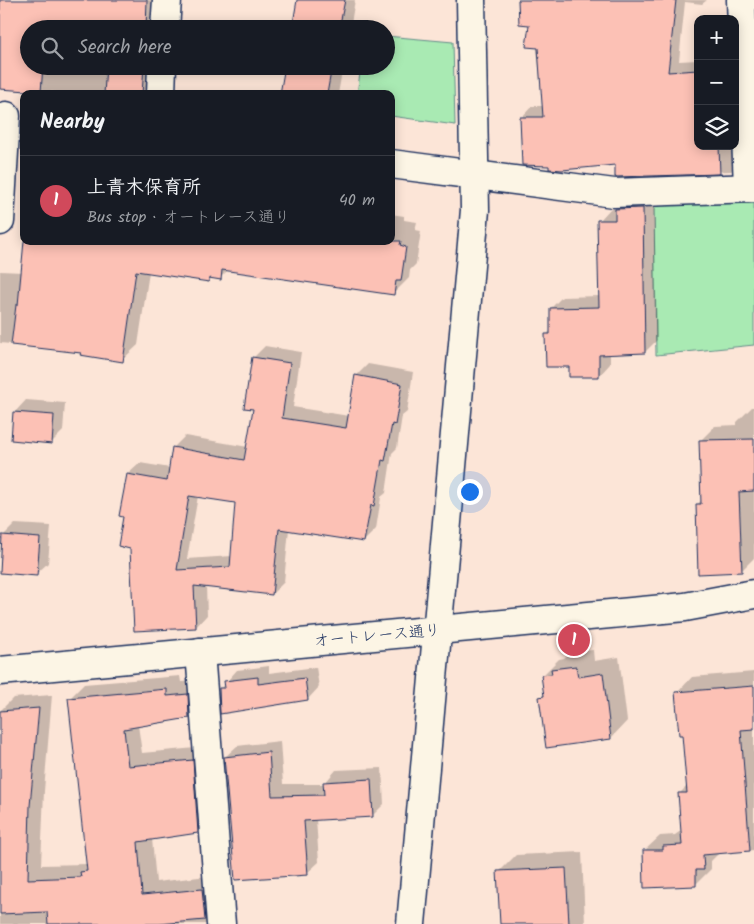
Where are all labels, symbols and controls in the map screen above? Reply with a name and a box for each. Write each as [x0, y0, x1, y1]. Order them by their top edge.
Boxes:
map controls [694, 15, 739, 150]
button: + [694, 15, 739, 60]
search box [20, 20, 395, 75]
text: Search here [78, 33, 172, 63]
icon: search [38, 34, 66, 62]
button: − [694, 60, 739, 105]
button: layers [694, 105, 739, 150]
text: Nearby [40, 106, 105, 139]
text: 上青木保育所 [87, 173, 201, 203]
text: 1 [54, 188, 58, 213]
text: 40 m [339, 188, 375, 213]
text: Bus stop · オートレース通り [87, 205, 290, 230]
your location [457, 479, 483, 505]
street label: オートレース通り [312, 618, 442, 654]
pin: 1 [558, 621, 590, 659]

